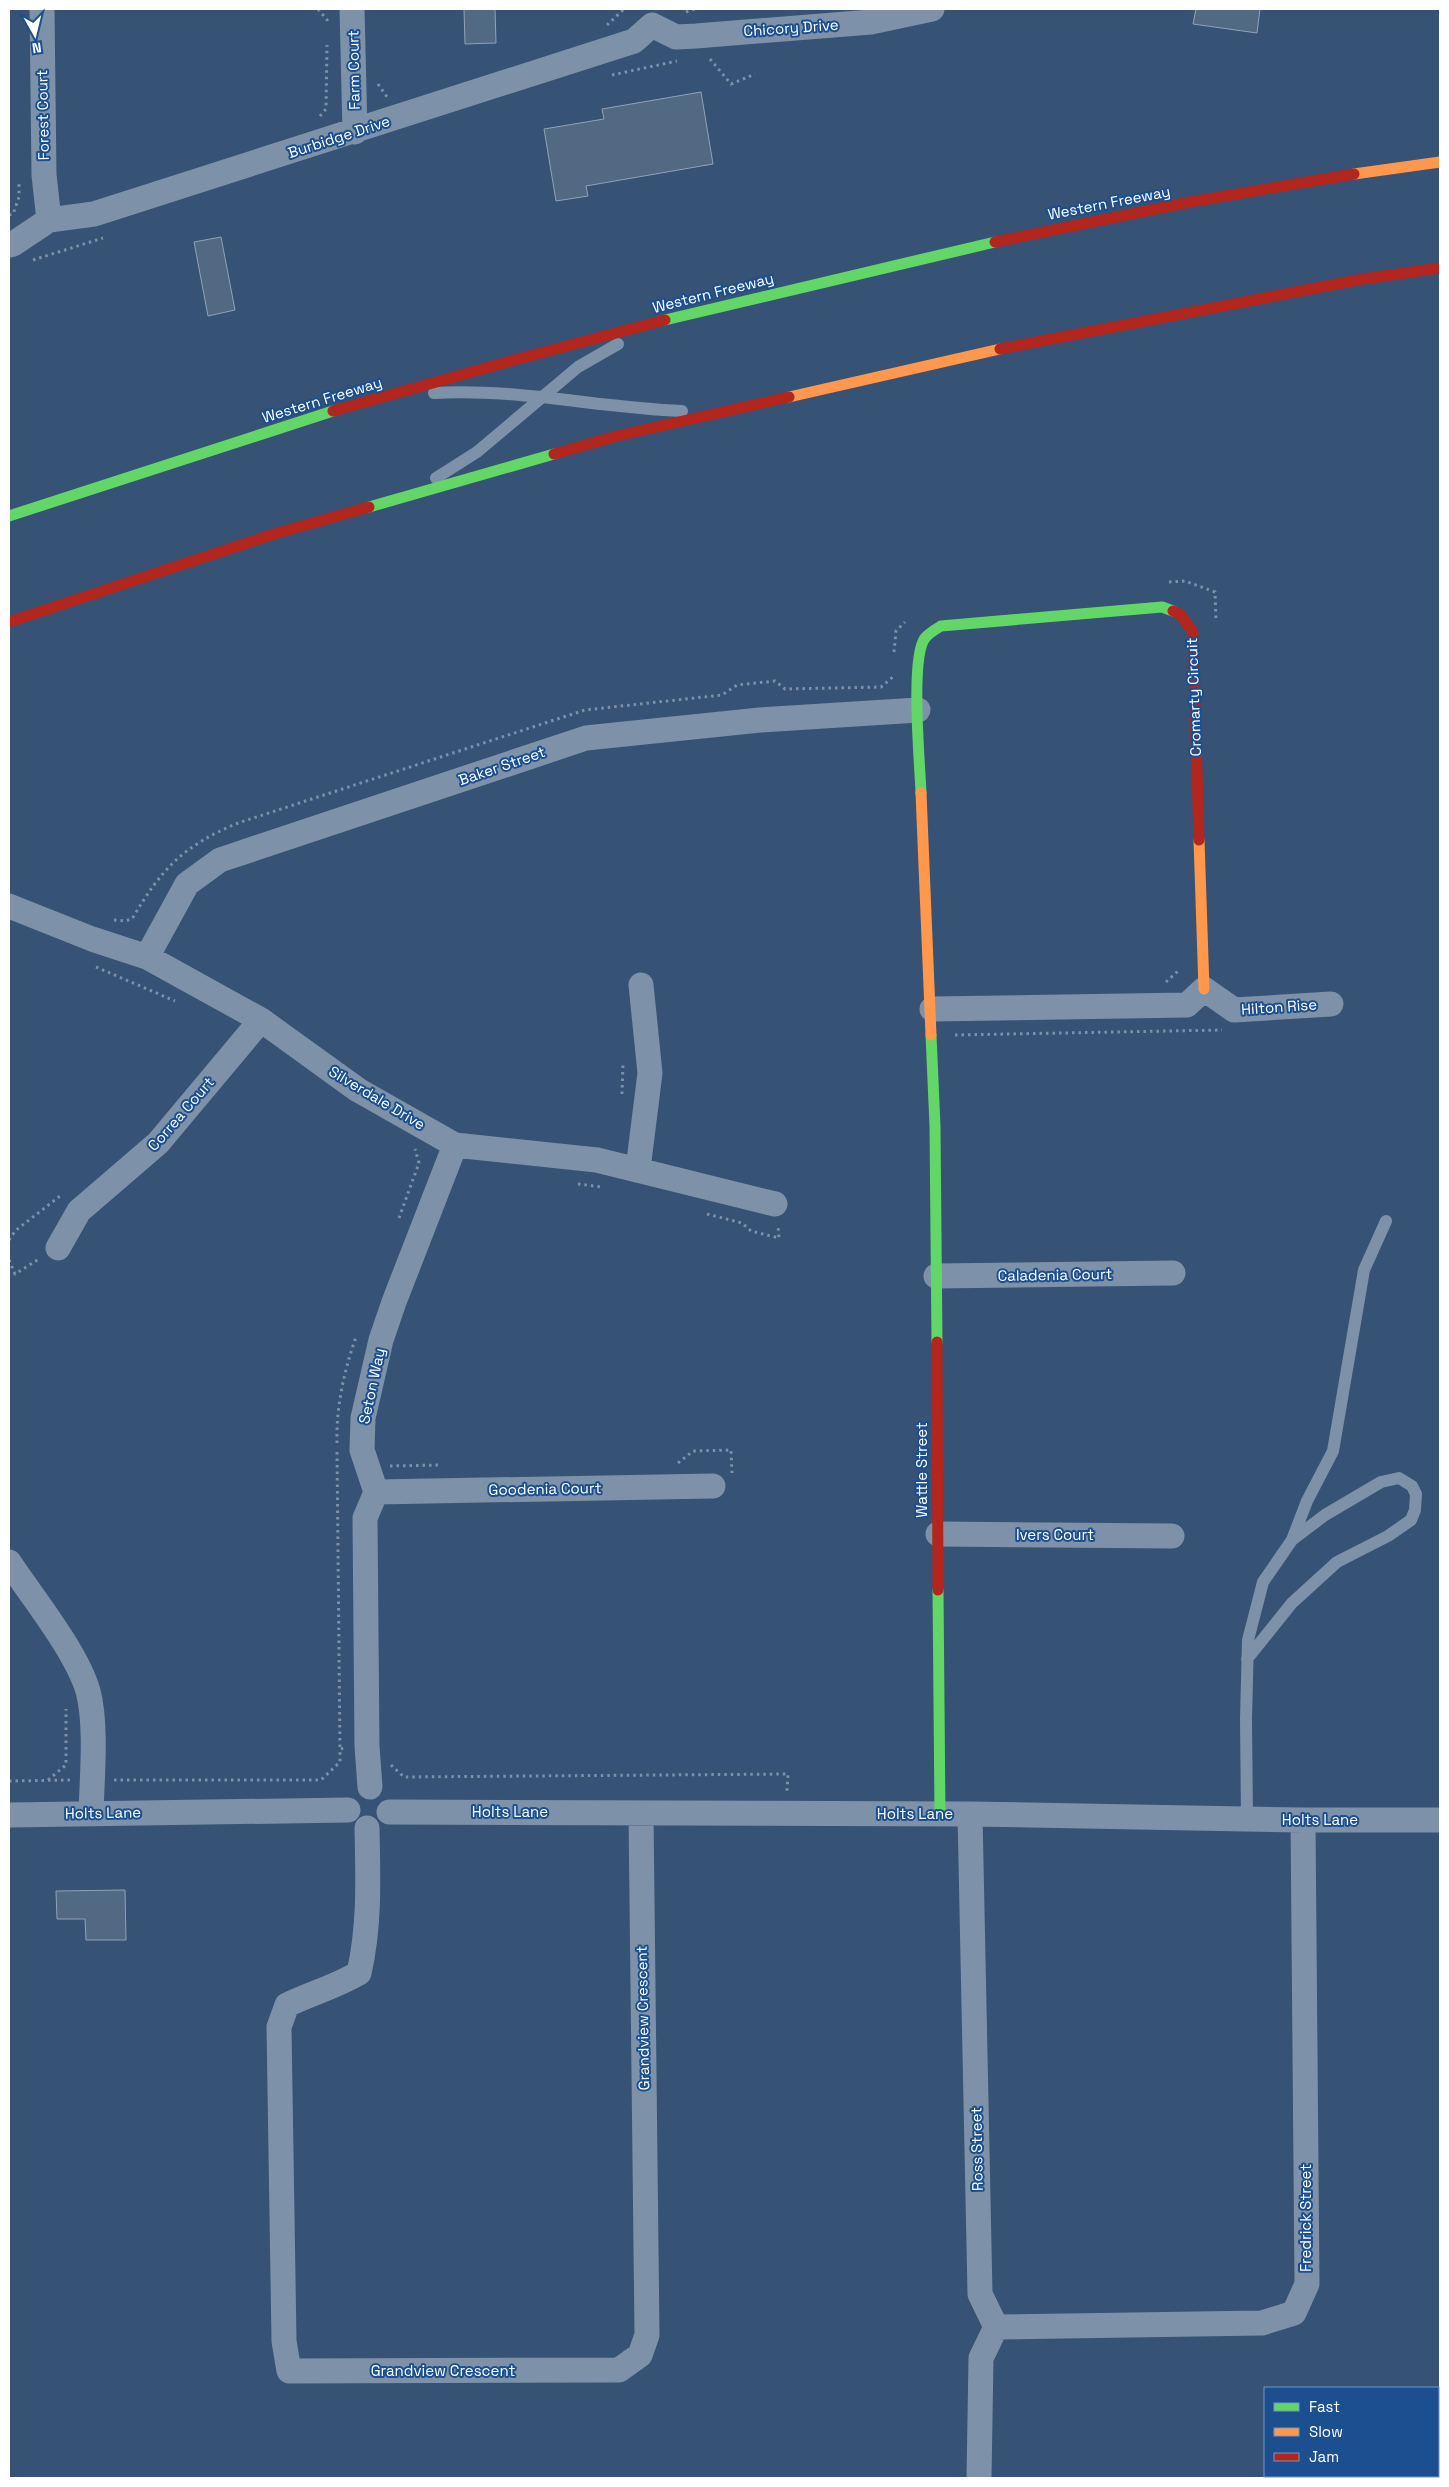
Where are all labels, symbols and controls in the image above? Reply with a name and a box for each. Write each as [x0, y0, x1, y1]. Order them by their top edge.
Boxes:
north arrow [10, 10, 60, 60]
street label: Chicory Drive [743, 15, 839, 40]
street label: Farm Court [343, 30, 364, 110]
text: N [31, 38, 43, 57]
street label: Forest Court [32, 69, 53, 161]
street label: Burbidge Drive [285, 111, 392, 162]
street label: Western Freeway [1046, 181, 1172, 224]
street label: Western Freeway [650, 268, 776, 317]
street label: Western Freeway [260, 372, 384, 427]
street label: Cromarty Circuit [1182, 637, 1205, 757]
street label: Baker Street [456, 742, 548, 789]
street label: Hilton Rise [1240, 994, 1318, 1019]
street label: Silverdale Drive [326, 1061, 429, 1134]
street label: Correa Court [143, 1073, 218, 1155]
street label: Caladenia Court [997, 1264, 1113, 1285]
street label: Seton Way [354, 1346, 389, 1426]
street label: Wattle Street [912, 1422, 931, 1518]
street label: Goodenia Court [488, 1478, 602, 1499]
street label: Ivers Court [1016, 1525, 1094, 1544]
street label: Holts Lane [65, 1802, 141, 1823]
street label: Holts Lane [472, 1802, 548, 1821]
street label: Holts Lane [877, 1804, 953, 1823]
street label: Holts Lane [1282, 1810, 1358, 1829]
street label: Grandview Crescent [632, 1945, 653, 2091]
street label: Ross Street [966, 2107, 987, 2191]
street label: Fredrick Street [1296, 2164, 1315, 2272]
street label: Grandview Crescent [371, 2361, 515, 2380]
legend [1264, 2387, 1439, 2477]
text: Fast [1309, 2397, 1340, 2416]
text: Slow [1309, 2422, 1343, 2441]
text: Jam [1309, 2447, 1339, 2466]

